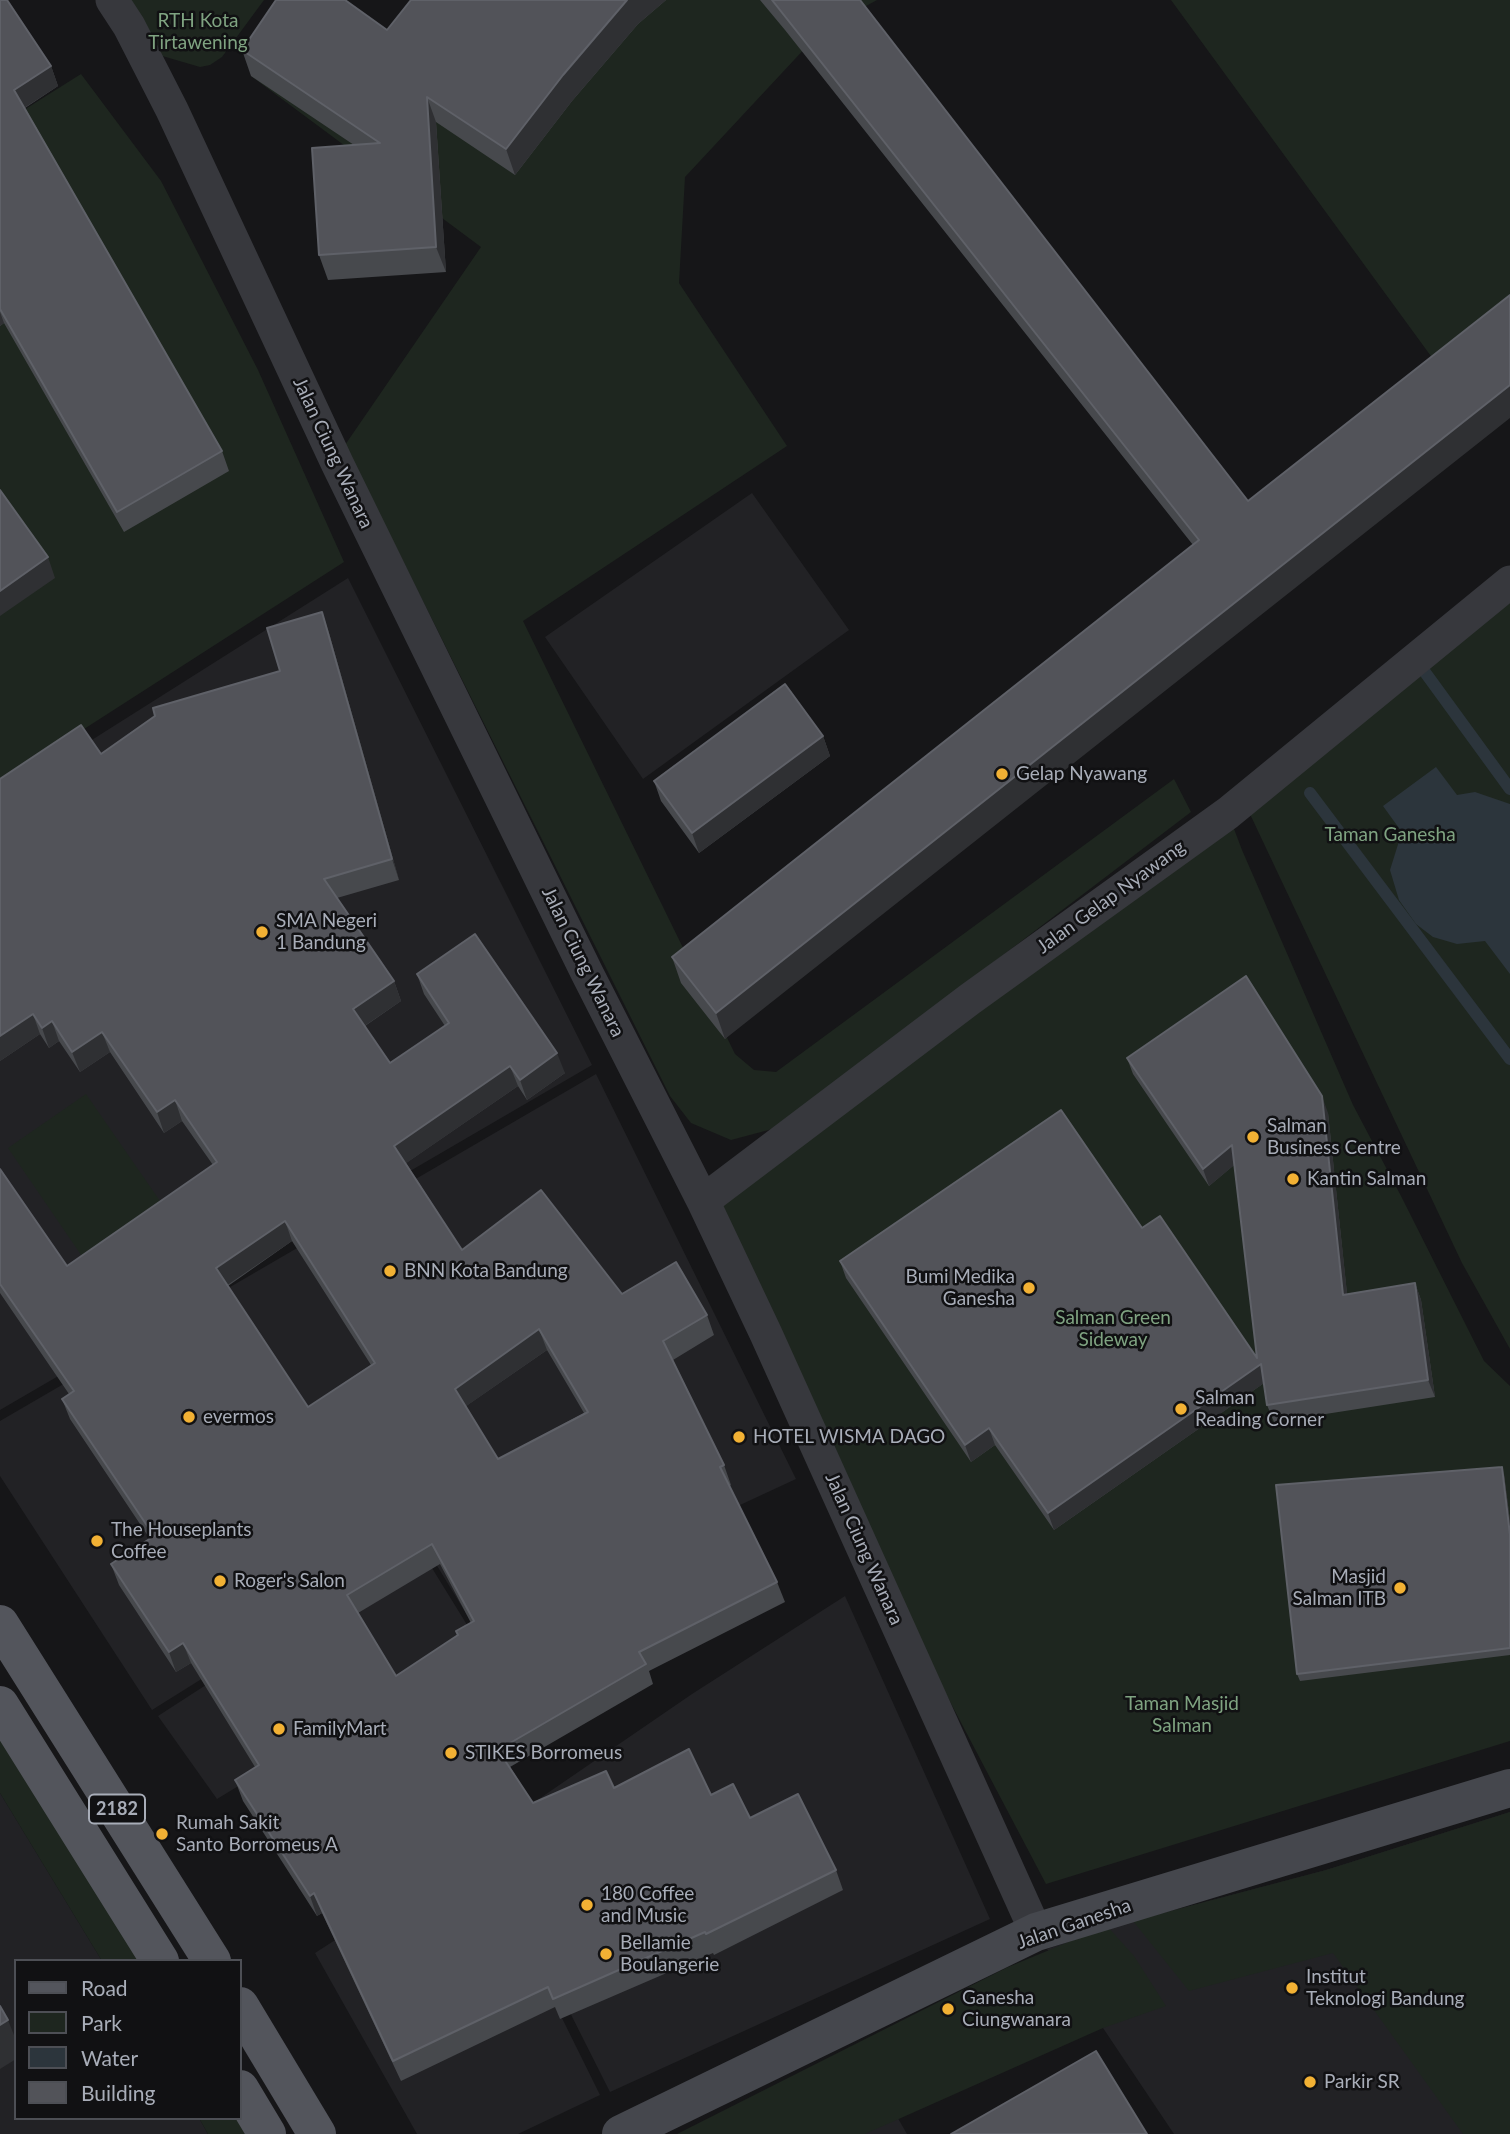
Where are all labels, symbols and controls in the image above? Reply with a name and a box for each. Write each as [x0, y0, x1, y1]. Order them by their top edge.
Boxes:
park label: RTH Kota Tirtawening [148, 10, 248, 54]
street label: Jalan Ciung Wanara [288, 374, 378, 532]
place label: Gelap Nyawang [1016, 763, 1147, 785]
marker: Gelap Nyawang [994, 766, 1010, 782]
park label: Taman Ganesha [1324, 824, 1456, 846]
street label: Jalan Gelap Nyawang [1032, 836, 1190, 958]
street label: Jalan Ciung Wanara [537, 883, 629, 1041]
place label: SMA Negeri 1 Bandung [276, 910, 377, 954]
marker: SMA Negeri 1 Bandung [254, 924, 270, 940]
place label: Salman Business Centre [1267, 1115, 1401, 1159]
marker: Salman Business Centre [1245, 1129, 1261, 1145]
place label: Kantin Salman [1307, 1168, 1426, 1190]
marker: Kantin Salman [1285, 1171, 1301, 1187]
place label: BNN Kota Bandung [404, 1260, 568, 1282]
marker: BNN Kota Bandung [382, 1263, 398, 1279]
place label: Bumi Medika Ganesha [906, 1266, 1015, 1310]
marker: Bumi Medika Ganesha [1021, 1280, 1037, 1296]
park label: Salman Green Sideway [1055, 1307, 1171, 1351]
place label: Salman Reading Corner [1195, 1387, 1324, 1431]
marker: Salman Reading Corner [1173, 1401, 1189, 1417]
place label: evermos [203, 1406, 274, 1428]
marker: evermos [181, 1409, 197, 1425]
place label: HOTEL WISMA DAGO [753, 1426, 945, 1448]
marker: HOTEL WISMA DAGO [731, 1429, 747, 1445]
street label: Jalan Ciung Wanara [820, 1469, 908, 1629]
place label: The Houseplants Coffee [111, 1519, 251, 1563]
marker: The Houseplants Coffee [89, 1533, 105, 1549]
place label: Masjid Salman ITB [1293, 1566, 1386, 1610]
place label: Roger's Salon [234, 1570, 345, 1592]
marker: Roger's Salon [212, 1573, 228, 1589]
marker: Masjid Salman ITB [1392, 1580, 1408, 1596]
park label: Taman Masjid Salman [1125, 1693, 1239, 1737]
place label: FamilyMart [293, 1718, 387, 1740]
marker: FamilyMart [271, 1721, 287, 1737]
place label: STIKES Borromeus [465, 1742, 622, 1764]
marker: STIKES Borromeus [443, 1745, 459, 1761]
road number: 2182 [89, 1795, 145, 1824]
place label: Rumah Sakit Santo Borromeus A [176, 1812, 338, 1856]
marker: Rumah Sakit Santo Borromeus A [154, 1826, 170, 1842]
place label: 180 Coffee and Music [601, 1883, 694, 1927]
street label: Jalan Ganesha [1014, 1894, 1134, 1954]
marker: 180 Coffee and Music [579, 1897, 595, 1913]
place label: Bellamie Boulangerie [620, 1932, 719, 1976]
marker: Bellamie Boulangerie [598, 1946, 614, 1962]
legend [14, 1959, 242, 2120]
place label: Institut Teknologi Bandung [1306, 1966, 1464, 2010]
text: Road [81, 1975, 128, 2000]
marker: Institut Teknologi Bandung [1284, 1980, 1300, 1996]
place label: Ganesha Ciungwanara [962, 1987, 1071, 2031]
marker: Ganesha Ciungwanara [940, 2001, 956, 2017]
text: Park [81, 2010, 122, 2035]
text: Water [81, 2045, 138, 2070]
place label: Parkir SR [1324, 2071, 1400, 2093]
marker: Parkir SR [1302, 2074, 1318, 2090]
text: Building [81, 2080, 156, 2105]

